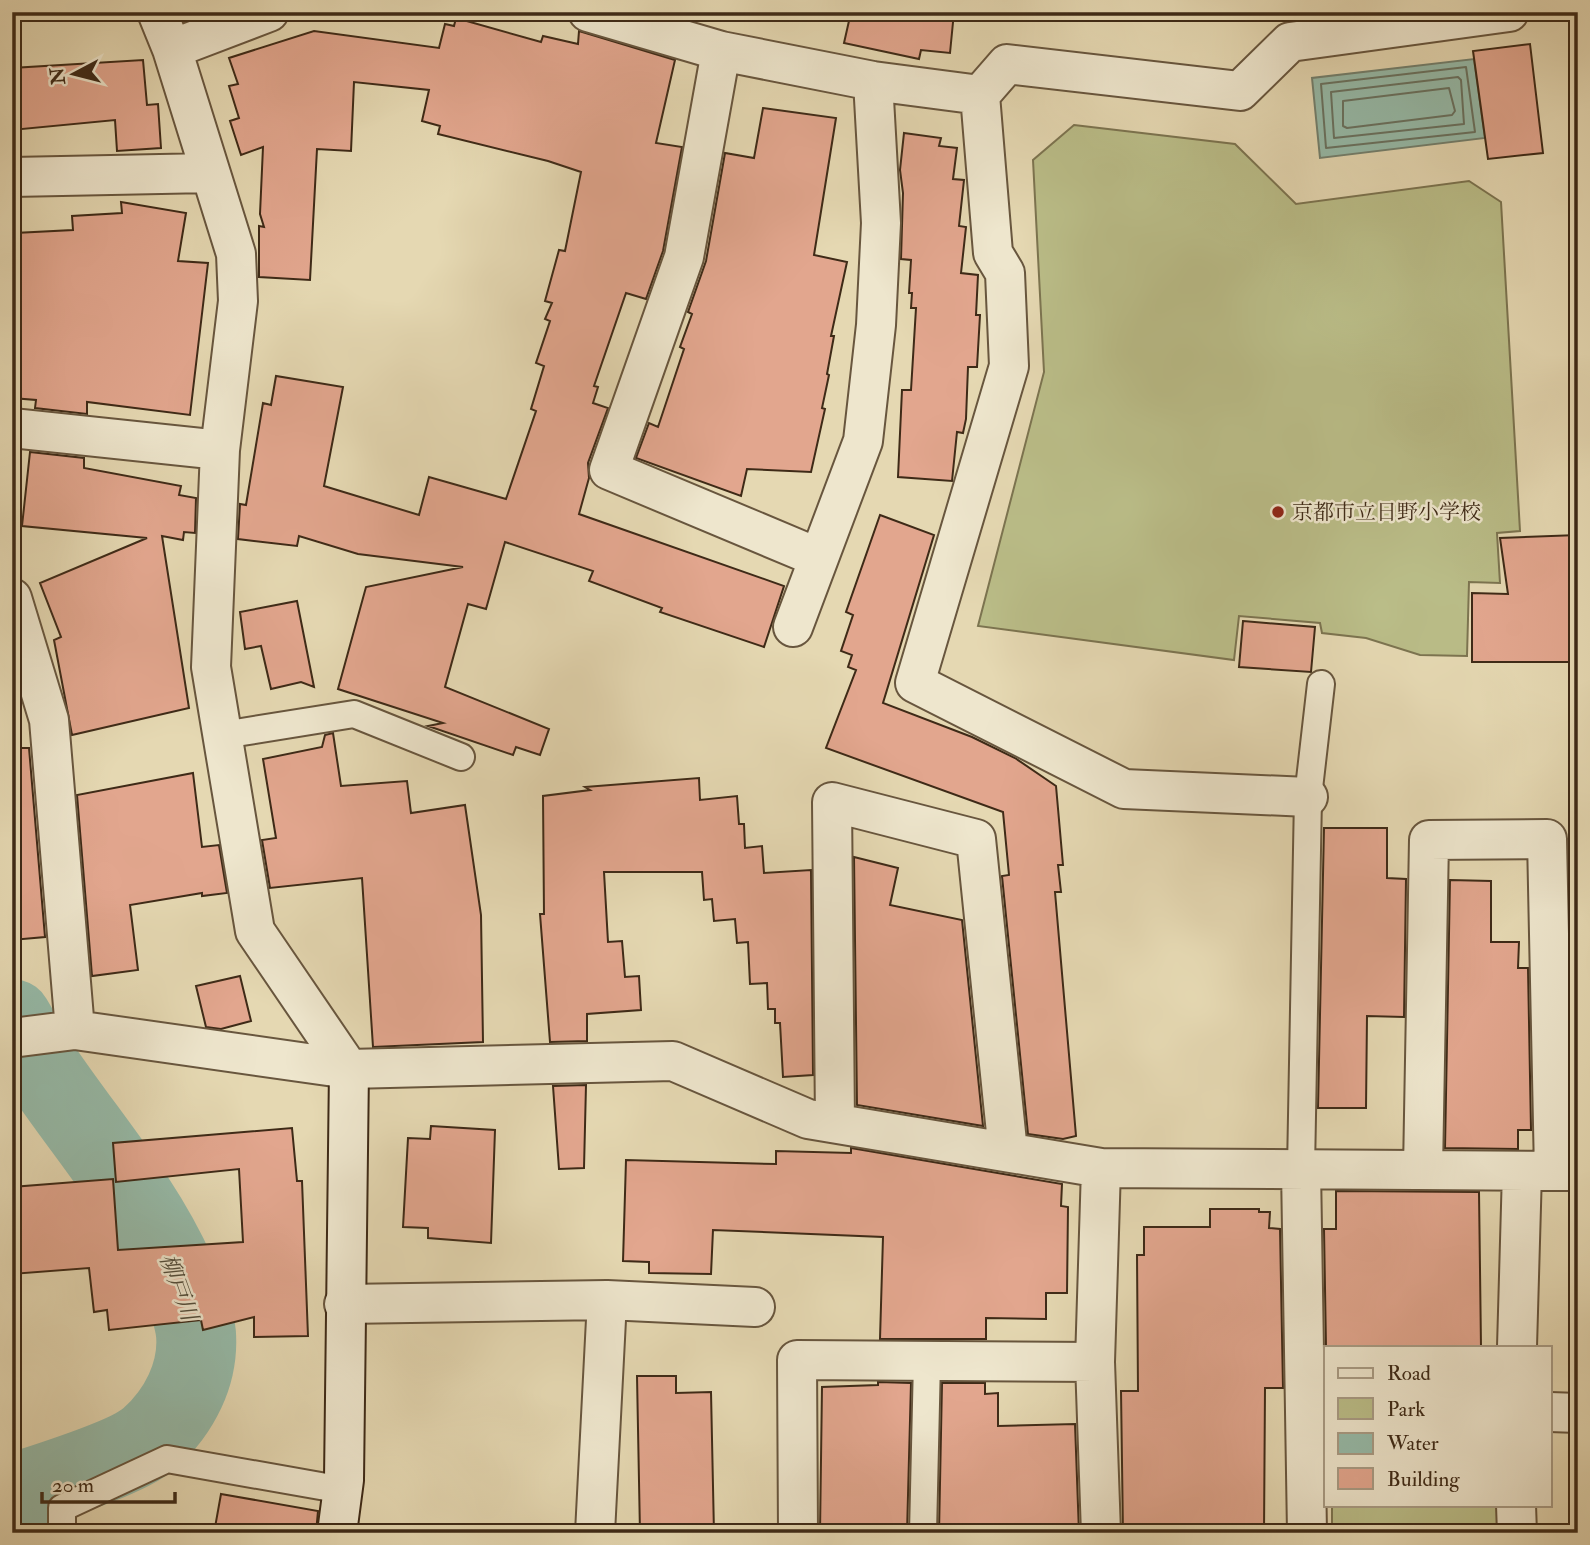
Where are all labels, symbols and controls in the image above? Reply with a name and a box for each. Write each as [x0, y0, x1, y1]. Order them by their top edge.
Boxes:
north arrow [38, 38, 108, 108]
text: N [45, 65, 71, 87]
place label: 京都市立日野小学校 [1292, 499, 1481, 526]
marker: 京都市立日野小学校 [1270, 504, 1286, 520]
water label: 柳戸川 [153, 1250, 205, 1327]
legend [1324, 1346, 1552, 1506]
text: Road [1387, 1360, 1432, 1387]
text: Park [1387, 1396, 1425, 1423]
text: Water [1386, 1430, 1439, 1457]
scale bar [42, 1461, 175, 1505]
text: Building [1387, 1466, 1460, 1493]
text: 20 m [52, 1472, 94, 1499]

